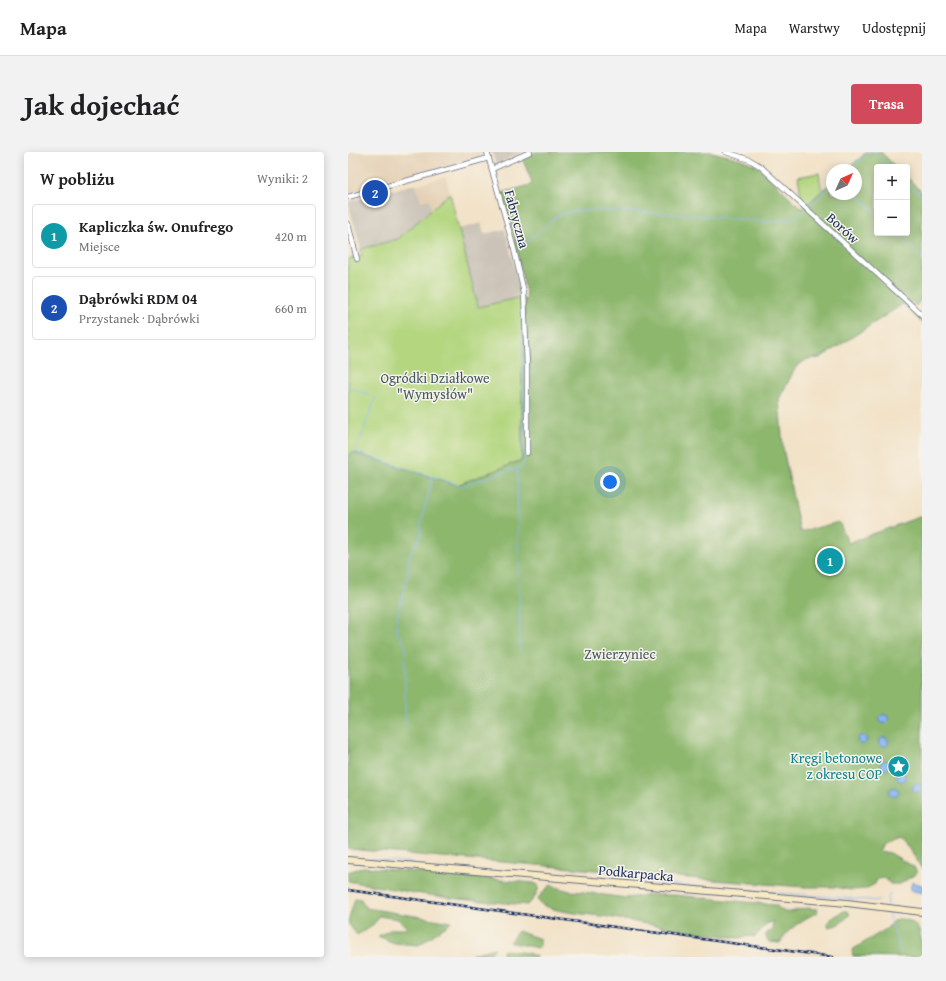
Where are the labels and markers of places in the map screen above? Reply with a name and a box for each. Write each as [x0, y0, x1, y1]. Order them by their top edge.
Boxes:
pin: 2 [362, 178, 388, 208]
pin: 1 [817, 546, 843, 576]
place label: Kręgi betonowe z okresu COP [790, 748, 882, 784]
place icon: Kręgi betonowe z okresu COP [885, 753, 911, 779]

